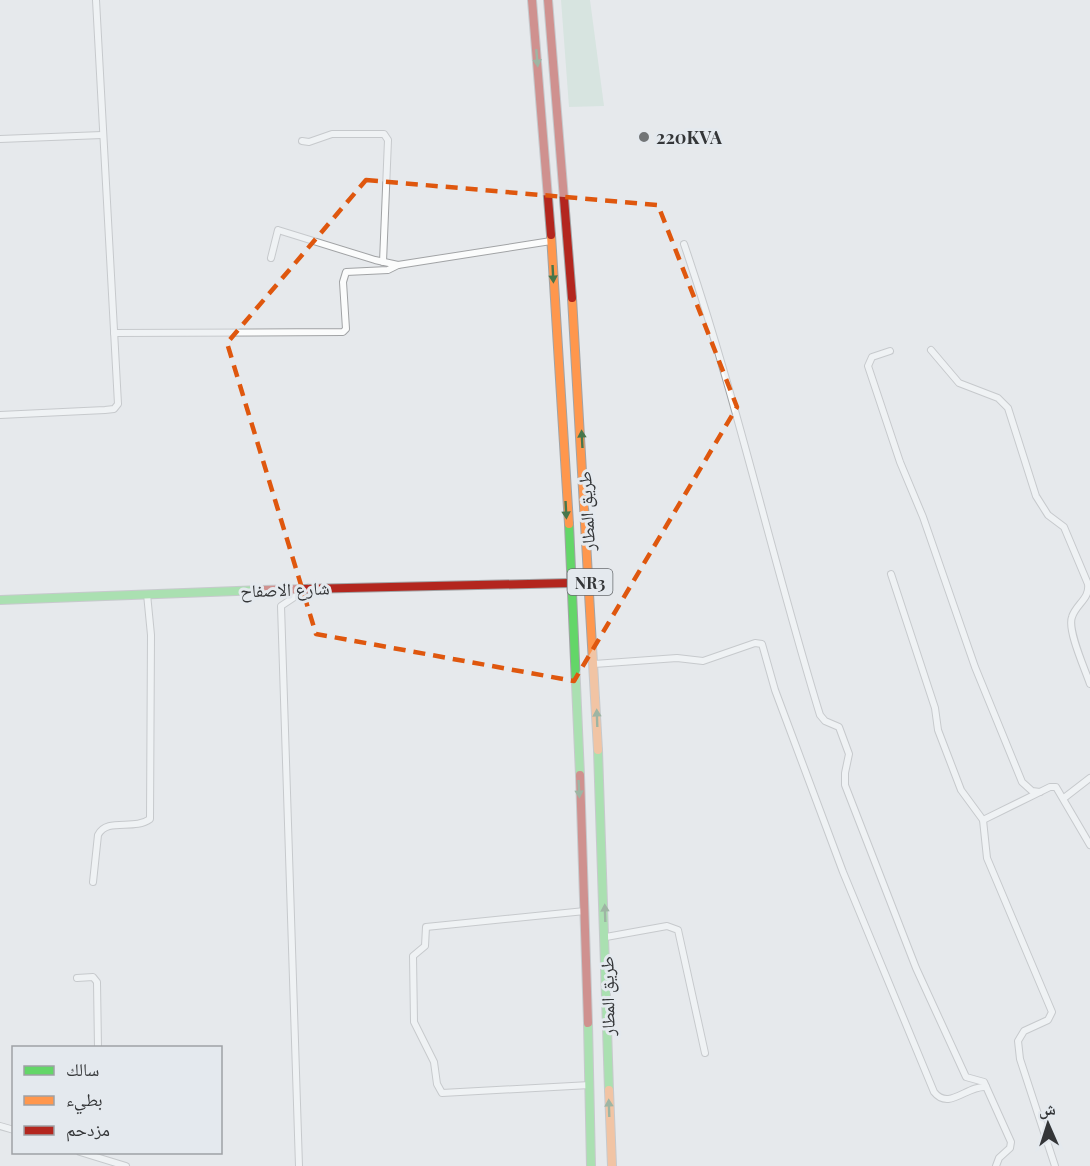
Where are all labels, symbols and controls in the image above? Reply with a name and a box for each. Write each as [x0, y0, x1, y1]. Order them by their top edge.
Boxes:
one-way arrow [532, 49, 541, 68]
place label: 220KVA [656, 125, 723, 149]
marker: 220KVA [637, 130, 651, 144]
one-way arrow [549, 264, 558, 283]
one-way arrow [577, 430, 587, 449]
street label: طريق المطار [572, 471, 600, 552]
one-way arrow [561, 501, 570, 520]
road number: NR3 [568, 569, 612, 595]
street label: شارع الاصفاح [240, 575, 330, 604]
one-way arrow [592, 708, 601, 727]
one-way arrow [575, 779, 584, 798]
one-way arrow [601, 903, 610, 922]
street label: طريق المطار [594, 956, 620, 1037]
legend [12, 1046, 222, 1154]
text: سالك [66, 1057, 99, 1081]
text: بطيء [66, 1087, 103, 1115]
north arrow [1018, 1094, 1078, 1154]
one-way arrow [605, 1098, 614, 1117]
text: ش [1038, 1098, 1056, 1119]
text: مزدحم [66, 1117, 110, 1142]

